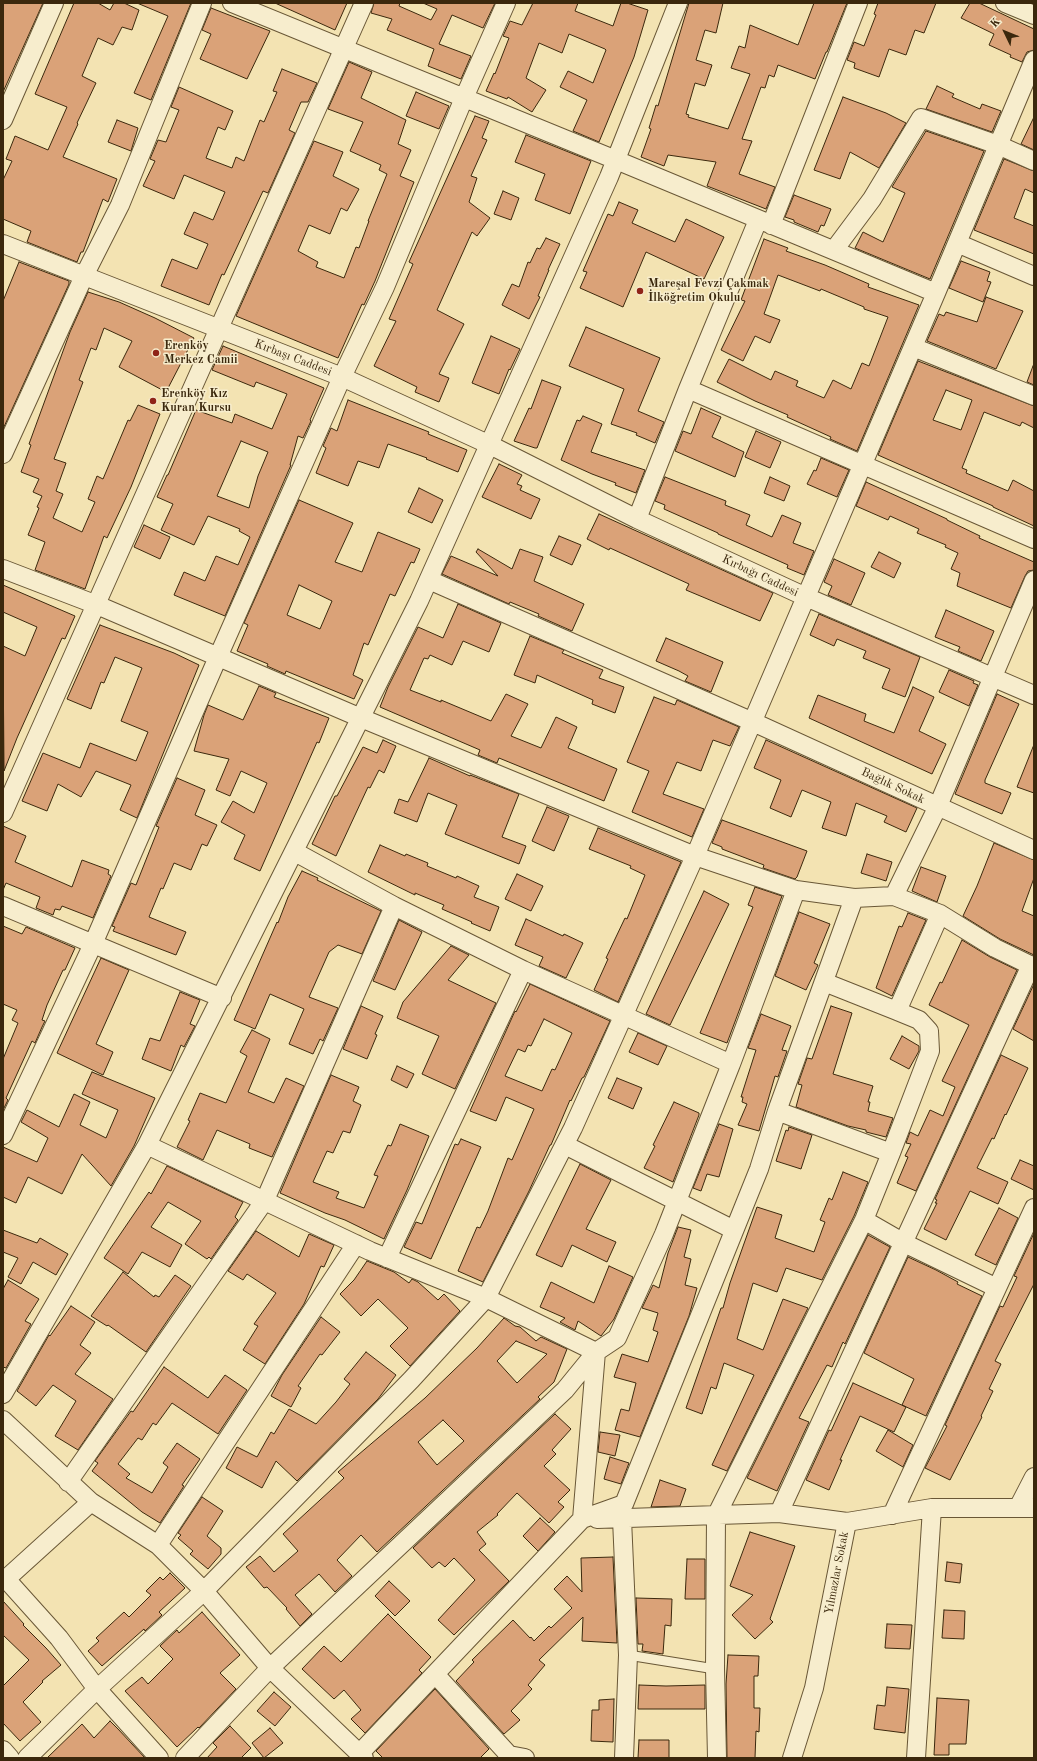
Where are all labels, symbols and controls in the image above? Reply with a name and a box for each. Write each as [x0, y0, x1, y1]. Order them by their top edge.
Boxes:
north arrow [985, 12, 1025, 52]
text: K [989, 17, 1003, 30]
place label: Mareşal Fevzi Çakmak İlköğretim Okulu [648, 277, 769, 305]
marker: Mareşal Fevzi Çakmak İlköğretim Okulu [635, 286, 645, 296]
street label: Kırbaşı Caddesi [252, 337, 334, 379]
place label: Erenköy Merkez Camii [164, 339, 238, 367]
marker: Erenköy Merkez Camii [151, 348, 161, 358]
place label: Erenköy Kız Kuran Kursu [161, 387, 231, 415]
marker: Erenköy Kız Kuran Kursu [148, 396, 158, 406]
street label: Kırbağı Caddesi [719, 552, 801, 600]
street label: Bağlık Sokak [859, 765, 927, 807]
street label: Yılmazlar Sokak [822, 1530, 852, 1616]

